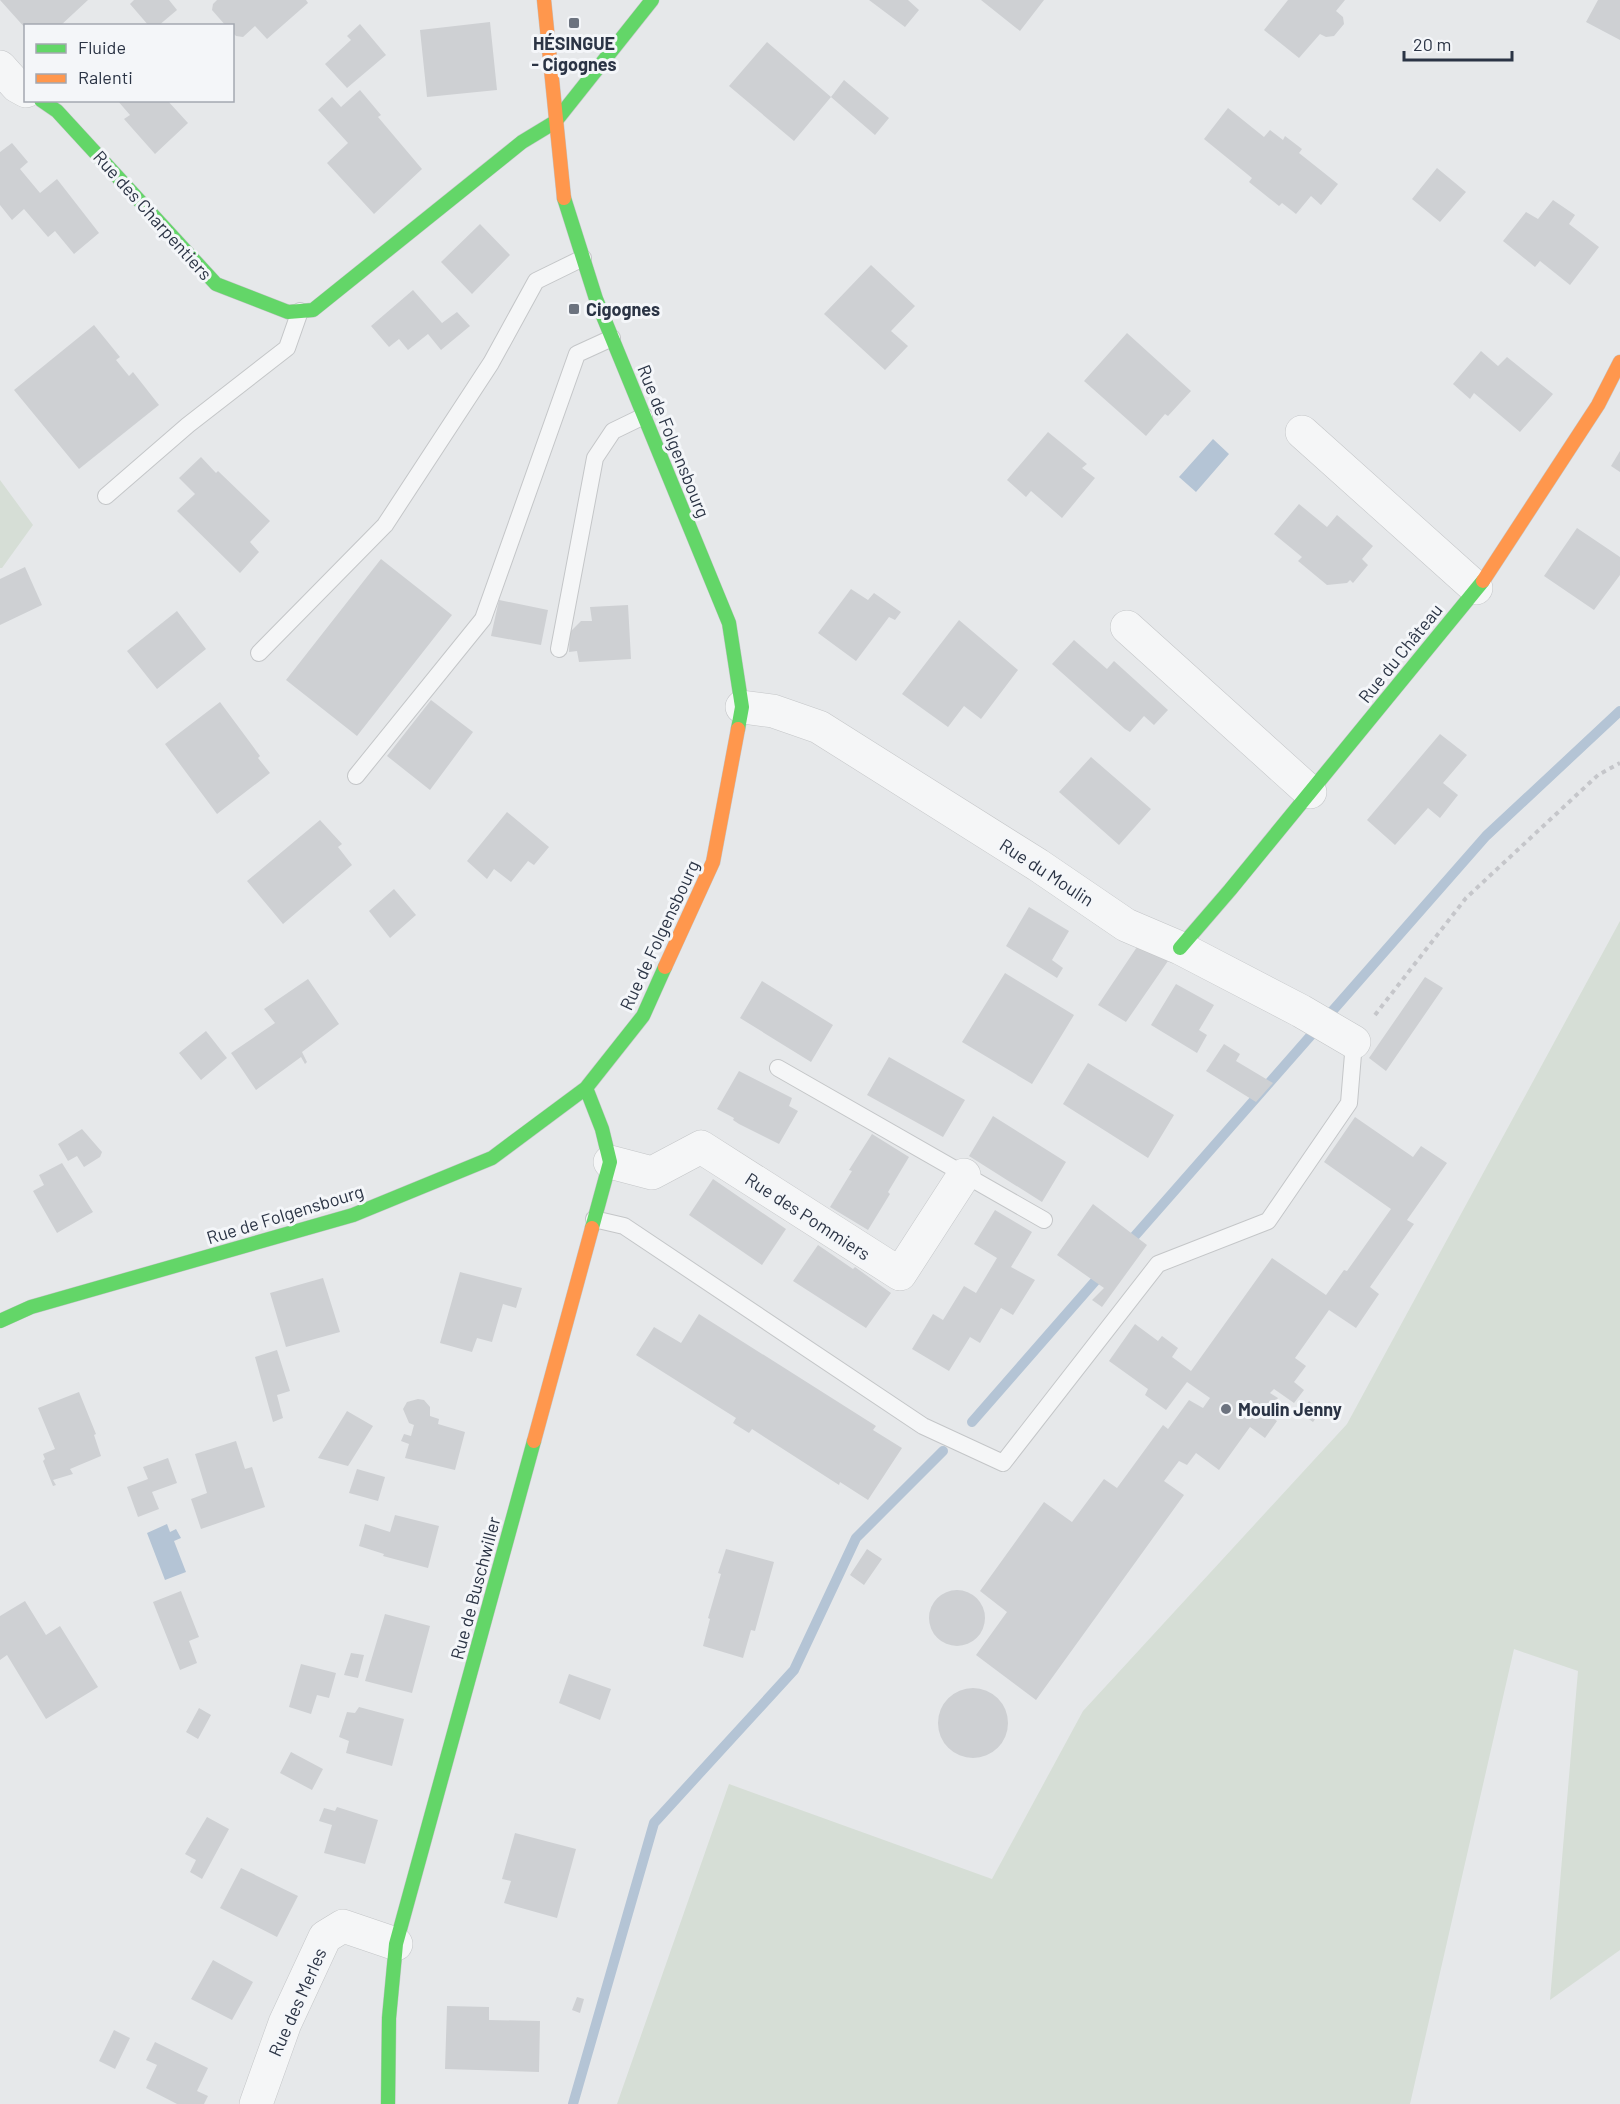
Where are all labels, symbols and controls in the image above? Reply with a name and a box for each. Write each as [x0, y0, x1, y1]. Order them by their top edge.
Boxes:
marker: HÉSINGUE - Cigognes [567, 16, 581, 30]
legend [24, 24, 234, 102]
scale bar [1404, 24, 1512, 62]
place label: HÉSINGUE - Cigognes [531, 32, 617, 75]
text: 20 m [1413, 33, 1451, 55]
text: Fluide [78, 36, 126, 58]
text: Ralenti [78, 66, 133, 88]
street label: Rue des Charpentiers [89, 146, 217, 284]
place label: Cigognes [586, 298, 660, 320]
marker: Cigognes [567, 302, 581, 316]
street label: Rue de Folgensbourg [633, 361, 715, 521]
street label: Rue du Château [1353, 599, 1447, 707]
street label: Rue du Moulin [996, 833, 1098, 911]
street label: Rue de Folgensbourg [615, 856, 703, 1014]
street label: Rue des Pommiers [741, 1167, 875, 1265]
street label: Rue de Folgensbourg [204, 1180, 366, 1248]
place label: Moulin Jenny [1238, 1398, 1342, 1420]
marker: Moulin Jenny [1219, 1402, 1233, 1416]
street label: Rue de Buschwiller [445, 1514, 505, 1662]
street label: Rue des Merles [263, 1944, 331, 2060]

